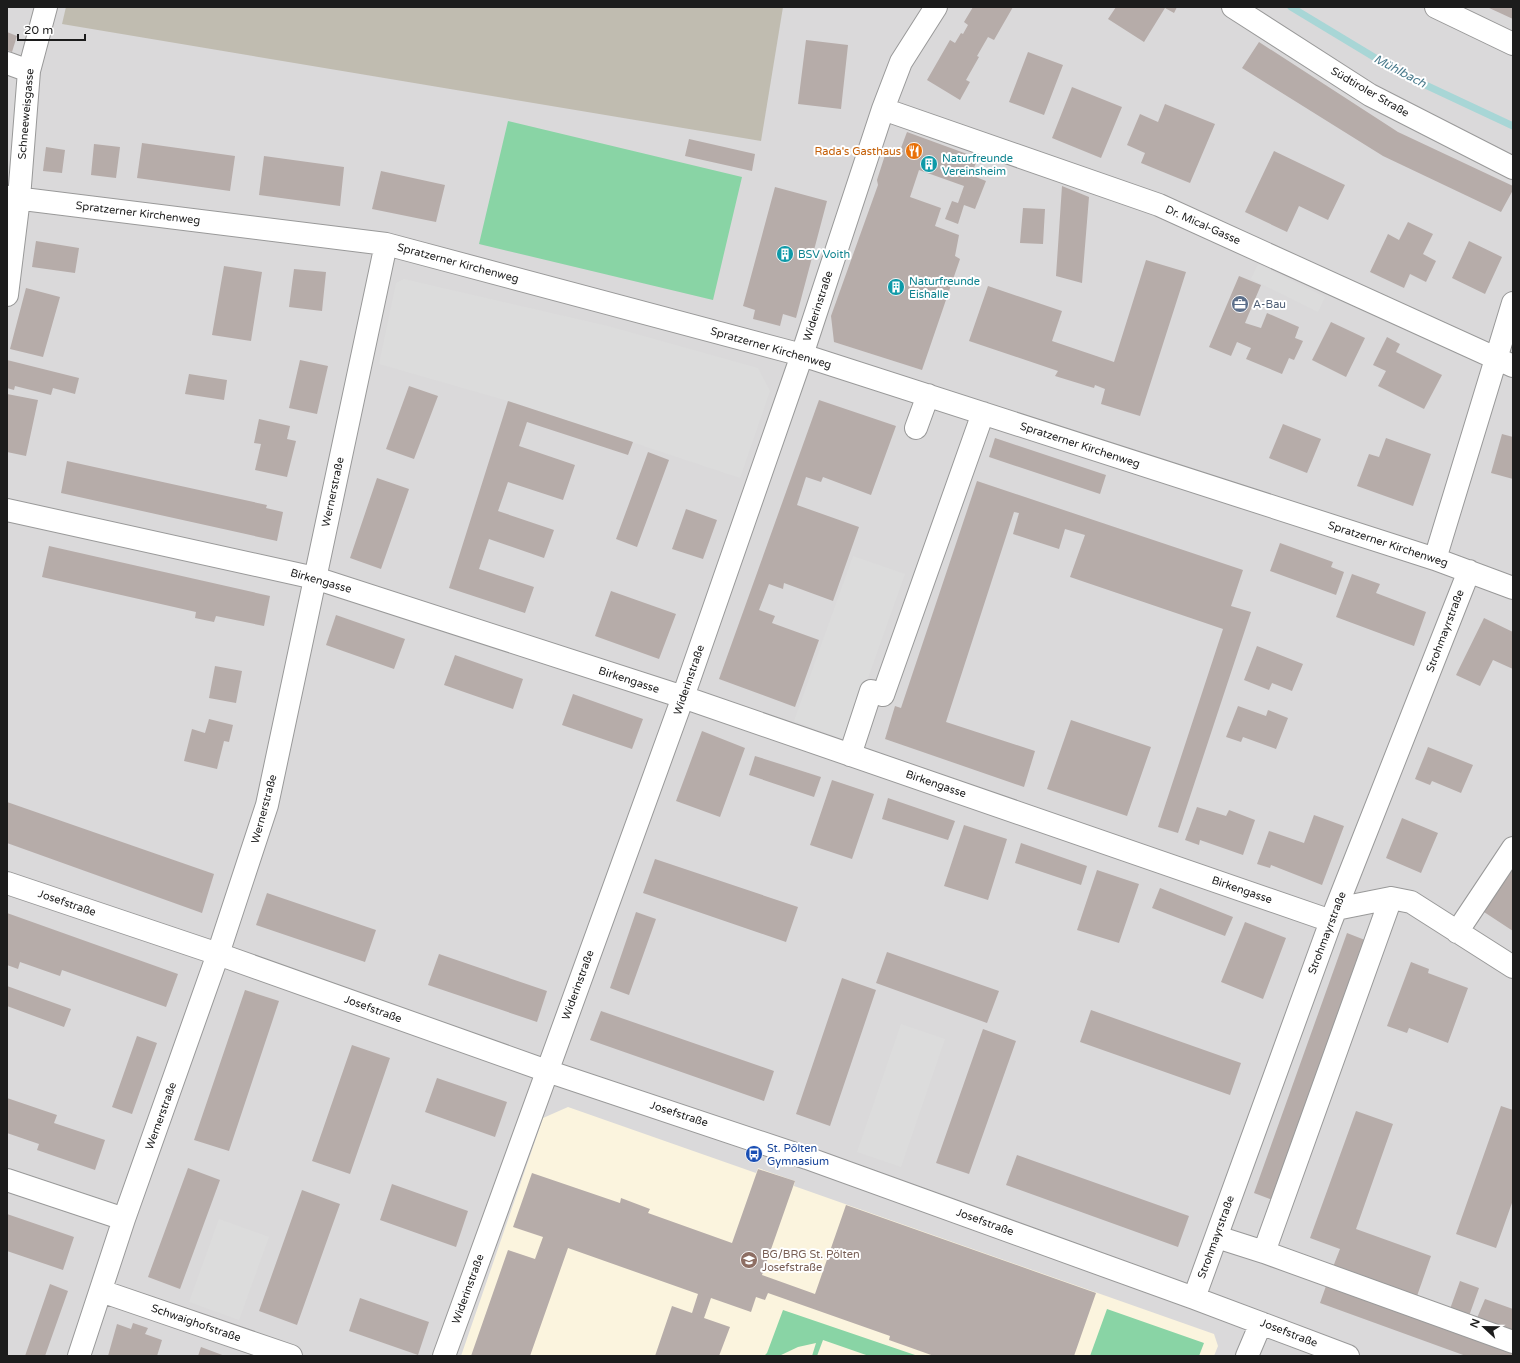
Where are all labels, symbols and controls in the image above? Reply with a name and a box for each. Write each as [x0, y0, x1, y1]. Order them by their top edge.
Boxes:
scale bar [18, 16, 85, 42]
text: 20 m [24, 23, 53, 37]
water label: Mühlbach [1372, 51, 1429, 91]
street label: Südtiroler Straße [1329, 64, 1411, 120]
street label: Schneeweisgasse [16, 68, 36, 160]
restaurant icon: Rada's Gasthaus [904, 141, 924, 161]
place label: Rada's Gasthaus [815, 145, 901, 158]
place label: Naturfreunde Vereinsheim [942, 152, 1013, 178]
building icon: Naturfreunde Vereinsheim [919, 154, 939, 174]
street label: Spratzerner Kirchenweg [75, 199, 201, 227]
street label: Dr. Mical-Gasse [1163, 203, 1243, 247]
street label: Spratzerner Kirchenweg [396, 240, 520, 286]
building icon: BSV Voith [775, 244, 795, 264]
place label: BSV Voith [798, 248, 850, 261]
street label: Widerinstraße [800, 269, 836, 343]
place label: Naturfreunde Eishalle [909, 275, 980, 301]
building icon: Naturfreunde Eishalle [886, 277, 906, 297]
office icon: A-Bau [1230, 294, 1250, 314]
place label: A-Bau [1253, 298, 1286, 311]
street label: Spratzerner Kirchenweg [709, 324, 833, 372]
street label: Spratzerner Kirchenweg [1018, 419, 1142, 471]
street label: Wernerstraße [319, 456, 347, 528]
street label: Spratzerner Kirchenweg [1326, 518, 1450, 570]
street label: Birkengasse [289, 566, 353, 596]
street label: Strohmayrstraße [1423, 588, 1467, 674]
street label: Widerinstraße [671, 643, 707, 717]
street label: Birkengasse [597, 664, 661, 696]
street label: Birkengasse [904, 768, 968, 800]
street label: Wernerstraße [249, 773, 279, 845]
street label: Birkengasse [1210, 874, 1274, 906]
street label: Josefstraße [36, 887, 98, 919]
street label: Strohmayrstraße [1305, 890, 1349, 976]
street label: Widerinstraße [559, 948, 597, 1022]
street label: Josefstraße [342, 993, 404, 1025]
street label: Wernerstraße [143, 1080, 179, 1152]
street label: Josefstraße [648, 1099, 710, 1129]
place label: St. Pölten Gymnasium [767, 1142, 829, 1168]
bus stop icon: St. Pölten Gymnasium [744, 1144, 764, 1164]
street label: Strohmayrstraße [1195, 1194, 1237, 1280]
street label: Josefstraße [954, 1206, 1016, 1238]
place label: BG/BRG St. Pölten Josefstraße [762, 1248, 860, 1274]
school or university icon: BG/BRG St. Pölten Josefstraße [739, 1250, 759, 1270]
street label: Widerinstraße [449, 1252, 487, 1326]
street label: Schwaighofstraße [149, 1302, 243, 1344]
north arrow [1464, 1307, 1504, 1347]
street label: Josefstraße [1259, 1316, 1319, 1350]
text: N [1468, 1317, 1483, 1330]

